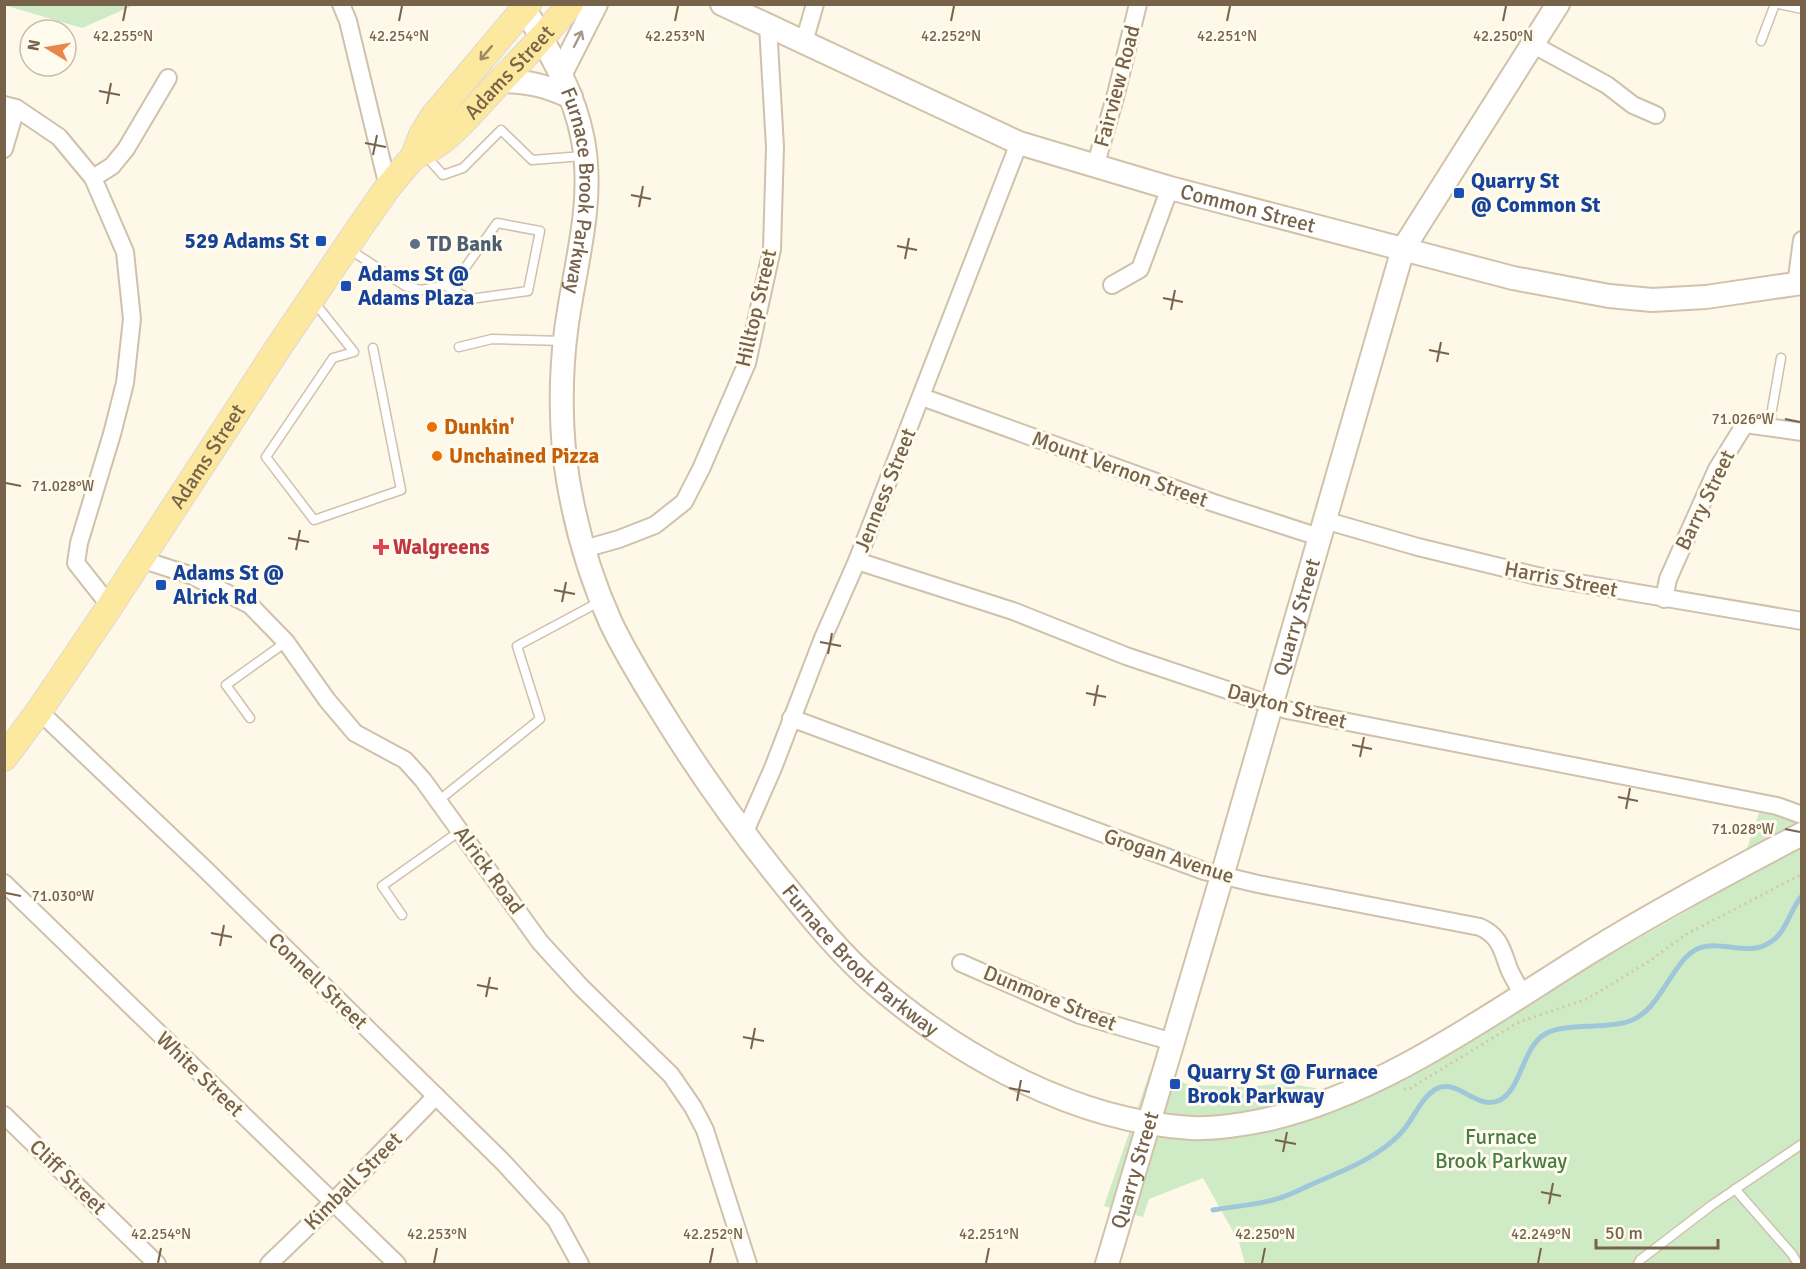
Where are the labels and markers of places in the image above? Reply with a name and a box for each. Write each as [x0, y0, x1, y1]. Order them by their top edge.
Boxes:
place label: Quarry St @ Common St [1471, 168, 1601, 218]
marker: Quarry St @ Common St [1452, 186, 1466, 200]
place label: 529 Adams St [185, 228, 309, 254]
place label: TD Bank [427, 231, 503, 257]
marker: 529 Adams St [314, 234, 328, 248]
marker: TD Bank [408, 237, 422, 251]
place label: Adams St @ Adams Plaza [358, 261, 474, 311]
marker: Adams St @ Adams Plaza [339, 279, 353, 293]
place label: Dunkin' [444, 414, 515, 440]
marker: Dunkin' [425, 420, 439, 434]
place label: Unchained Pizza [449, 443, 599, 469]
marker: Unchained Pizza [430, 449, 444, 463]
place label: Walgreens [393, 534, 489, 560]
marker: Walgreens [374, 540, 388, 554]
place label: Adams St @ Alrick Rd [173, 560, 284, 610]
marker: Adams St @ Alrick Rd [154, 578, 168, 592]
place label: Quarry St @ Furnace Brook Parkway [1187, 1059, 1378, 1109]
marker: Quarry St @ Furnace Brook Parkway [1168, 1077, 1182, 1091]

